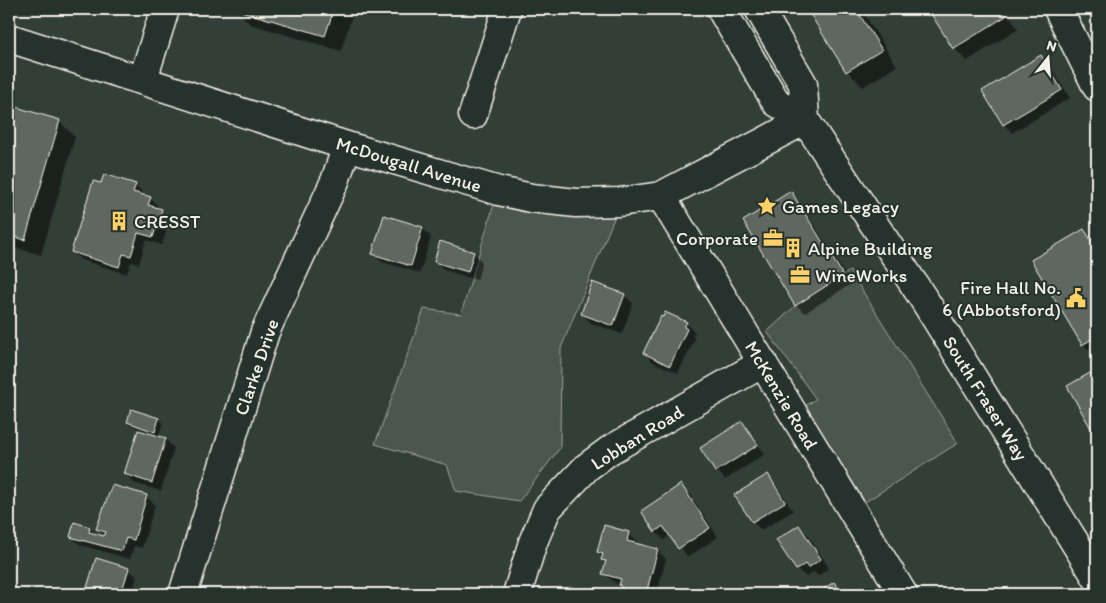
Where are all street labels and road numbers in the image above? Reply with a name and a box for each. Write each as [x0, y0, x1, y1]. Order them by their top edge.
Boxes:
street label: McDougall Avenue [333, 131, 484, 198]
street label: Clarke Drive [229, 316, 284, 418]
street label: South Fraser Way [938, 332, 1033, 465]
street label: McKenzie Road [740, 337, 823, 454]
street label: Lobban Road [587, 400, 688, 475]

